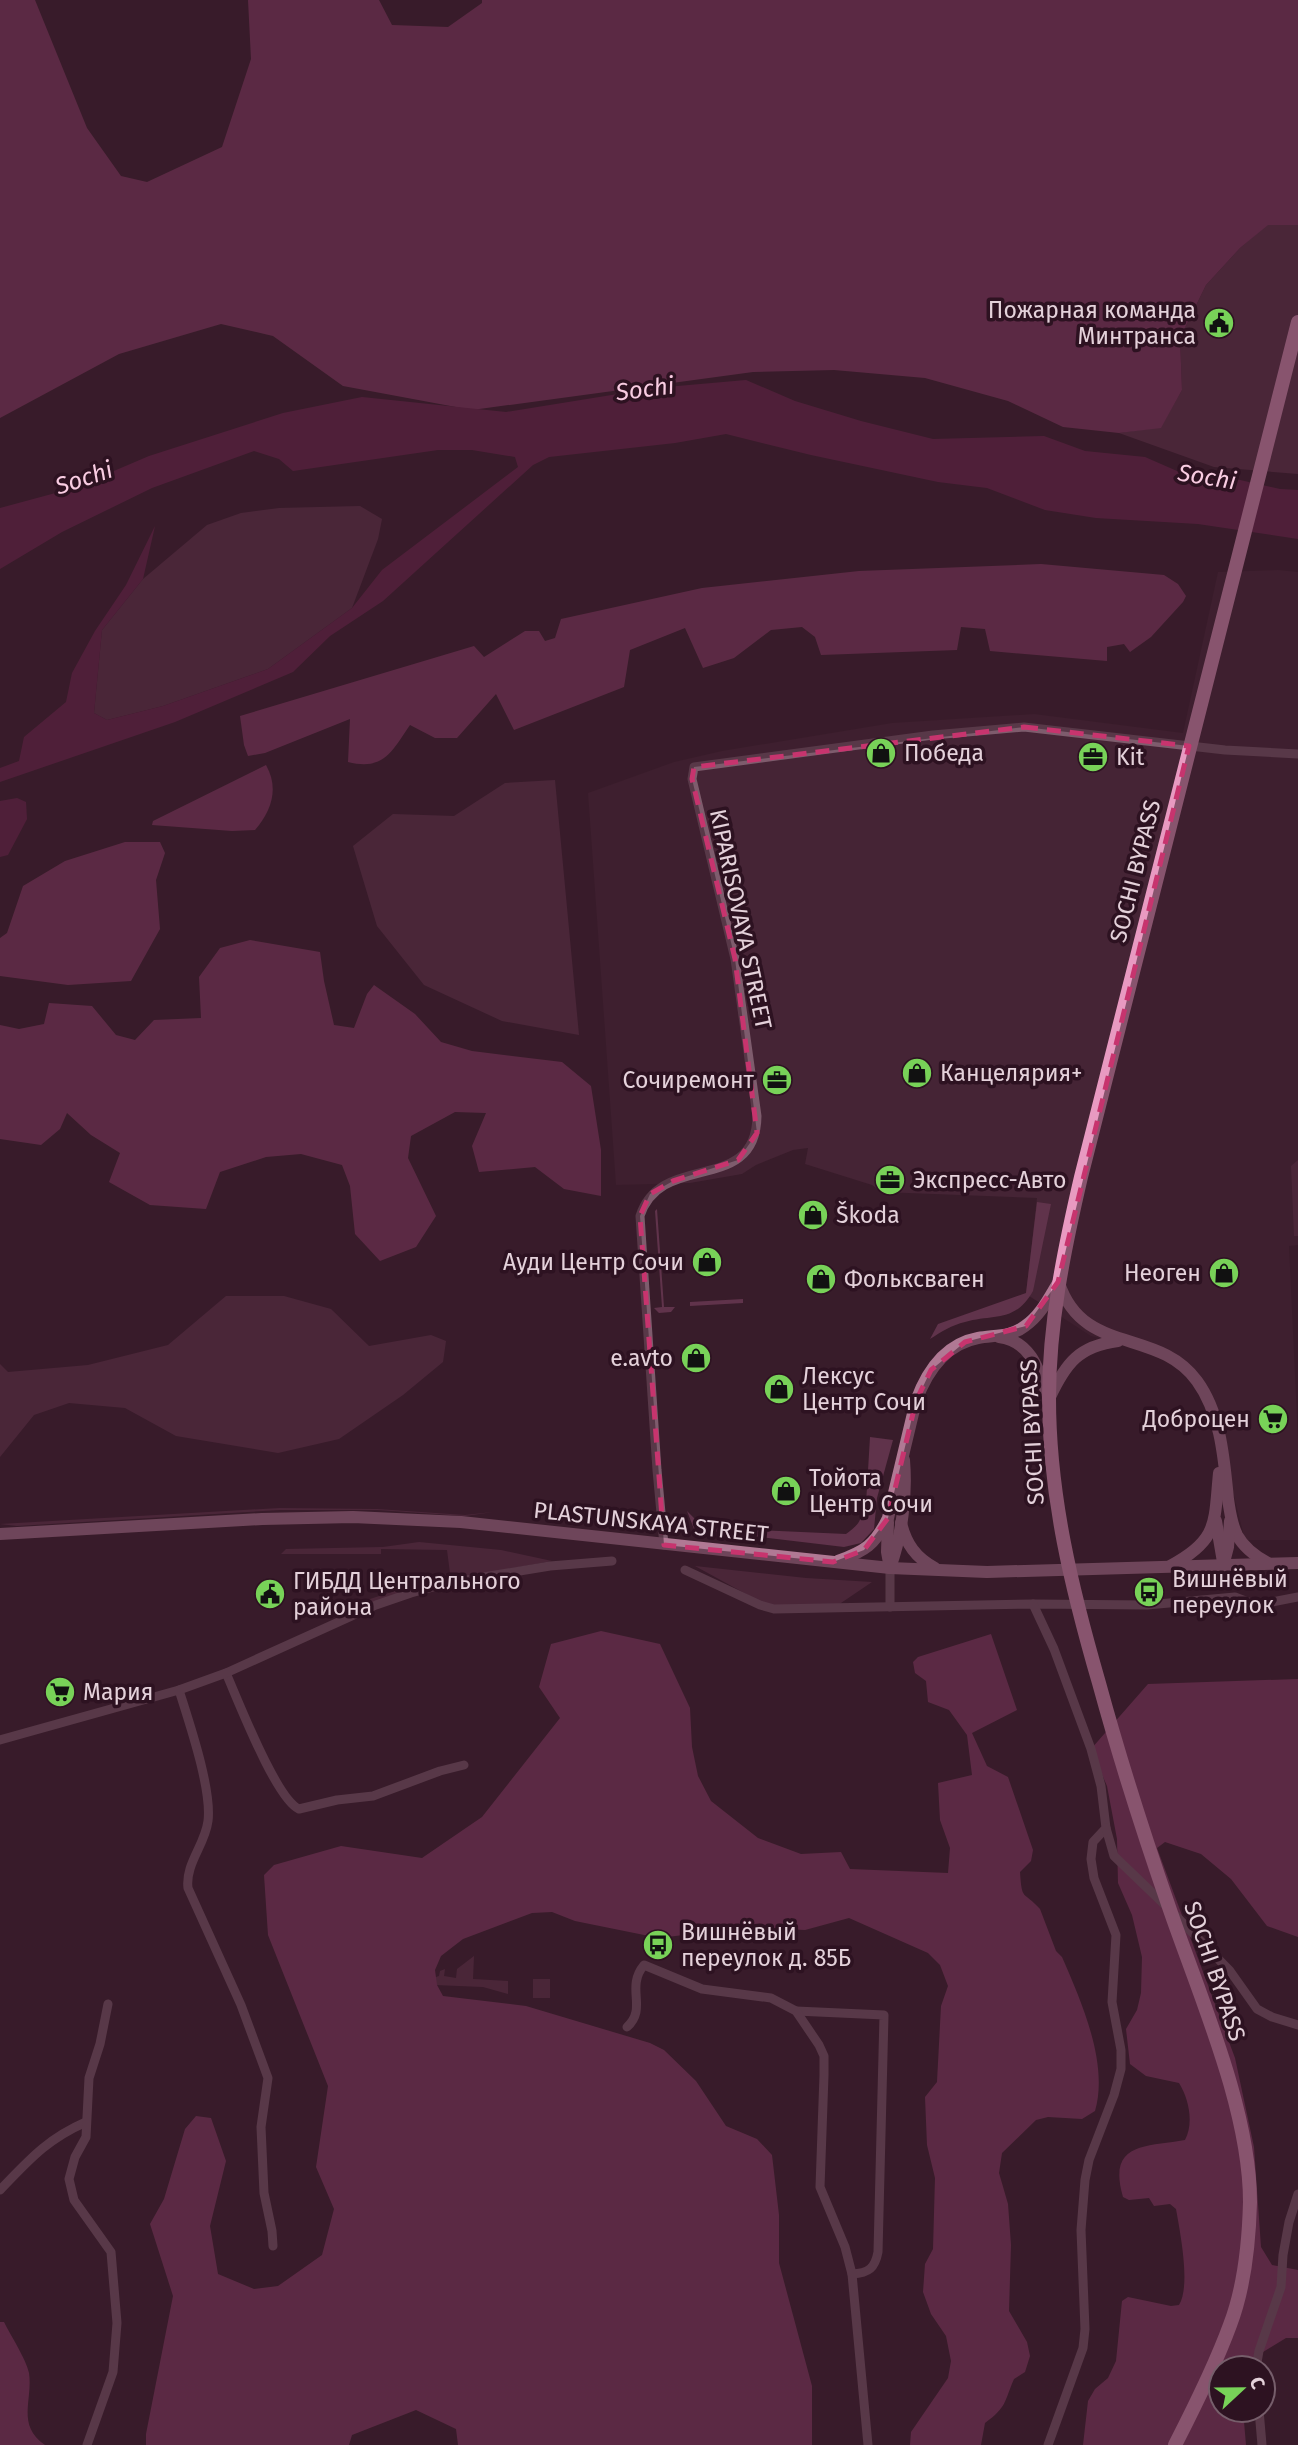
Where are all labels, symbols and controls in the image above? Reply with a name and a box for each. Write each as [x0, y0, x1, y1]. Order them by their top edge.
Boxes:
place label: Пожарная команда Минтранса [988, 296, 1196, 350]
public building icon: Пожарная команда Минтранса [1202, 306, 1236, 340]
water label: Sochi [613, 371, 676, 407]
water label: Sochi [51, 456, 117, 501]
water label: Sochi [1175, 458, 1239, 495]
shop icon: Победа [864, 736, 898, 770]
place label: Победа [904, 739, 984, 767]
office icon: Kit [1076, 740, 1110, 774]
place label: Kit [1116, 743, 1145, 771]
street label: SOCHI BYPASS [1104, 797, 1166, 945]
street label: KIPARISOVAYA STREET [704, 806, 778, 1032]
shop icon: Канцелярия+ [900, 1056, 934, 1090]
place label: Канцелярия+ [940, 1059, 1083, 1087]
office icon: Сочиремонт [760, 1063, 794, 1097]
place label: Сочиремонт [623, 1066, 755, 1094]
office icon: Экспресс-Авто [873, 1163, 907, 1197]
place label: Экспресс-Авто [913, 1166, 1066, 1194]
shop icon: Škoda [796, 1198, 830, 1232]
place label: Škoda [836, 1200, 900, 1229]
shop icon: Ауди Центр Сочи [690, 1245, 724, 1279]
place label: Ауди Центр Сочи [503, 1248, 684, 1276]
shop icon: Неоген [1207, 1256, 1241, 1290]
place label: Неоген [1124, 1259, 1201, 1287]
shop icon: Фольксваген [804, 1262, 838, 1296]
place label: Фольксваген [844, 1265, 985, 1293]
shop icon: e.avto [679, 1341, 713, 1375]
place label: e.avto [610, 1344, 673, 1372]
street label: SOCHI BYPASS [1014, 1358, 1050, 1506]
place label: Лексус Центр Сочи [802, 1362, 926, 1416]
shop icon: Лексус Центр Сочи [762, 1372, 796, 1406]
supermarket icon: Доброцен [1256, 1402, 1290, 1436]
place label: Доброцен [1142, 1405, 1250, 1433]
place label: Тойота Центр Сочи [809, 1464, 933, 1518]
shop icon: Тойота Центр Сочи [769, 1474, 803, 1508]
street label: PLASTUNSKAYA STREET [532, 1496, 770, 1548]
place label: Вишнёвый переулок [1172, 1565, 1288, 1619]
place label: ГИБДД Центрального района [293, 1567, 521, 1621]
bus stop icon: Вишнёвый переулок [1132, 1575, 1166, 1609]
public building icon: ГИБДД Центрального района [253, 1577, 287, 1611]
supermarket icon: Мария [43, 1675, 77, 1709]
place label: Мария [83, 1678, 154, 1706]
street label: SOCHI BYPASS [1178, 1897, 1252, 2045]
place label: Вишнёвый переулок д. 85Б [681, 1918, 851, 1972]
bus stop icon: Вишнёвый переулок д. 85Б [641, 1928, 675, 1962]
north arrow [1207, 2354, 1277, 2424]
text: С [1245, 2373, 1270, 2392]

